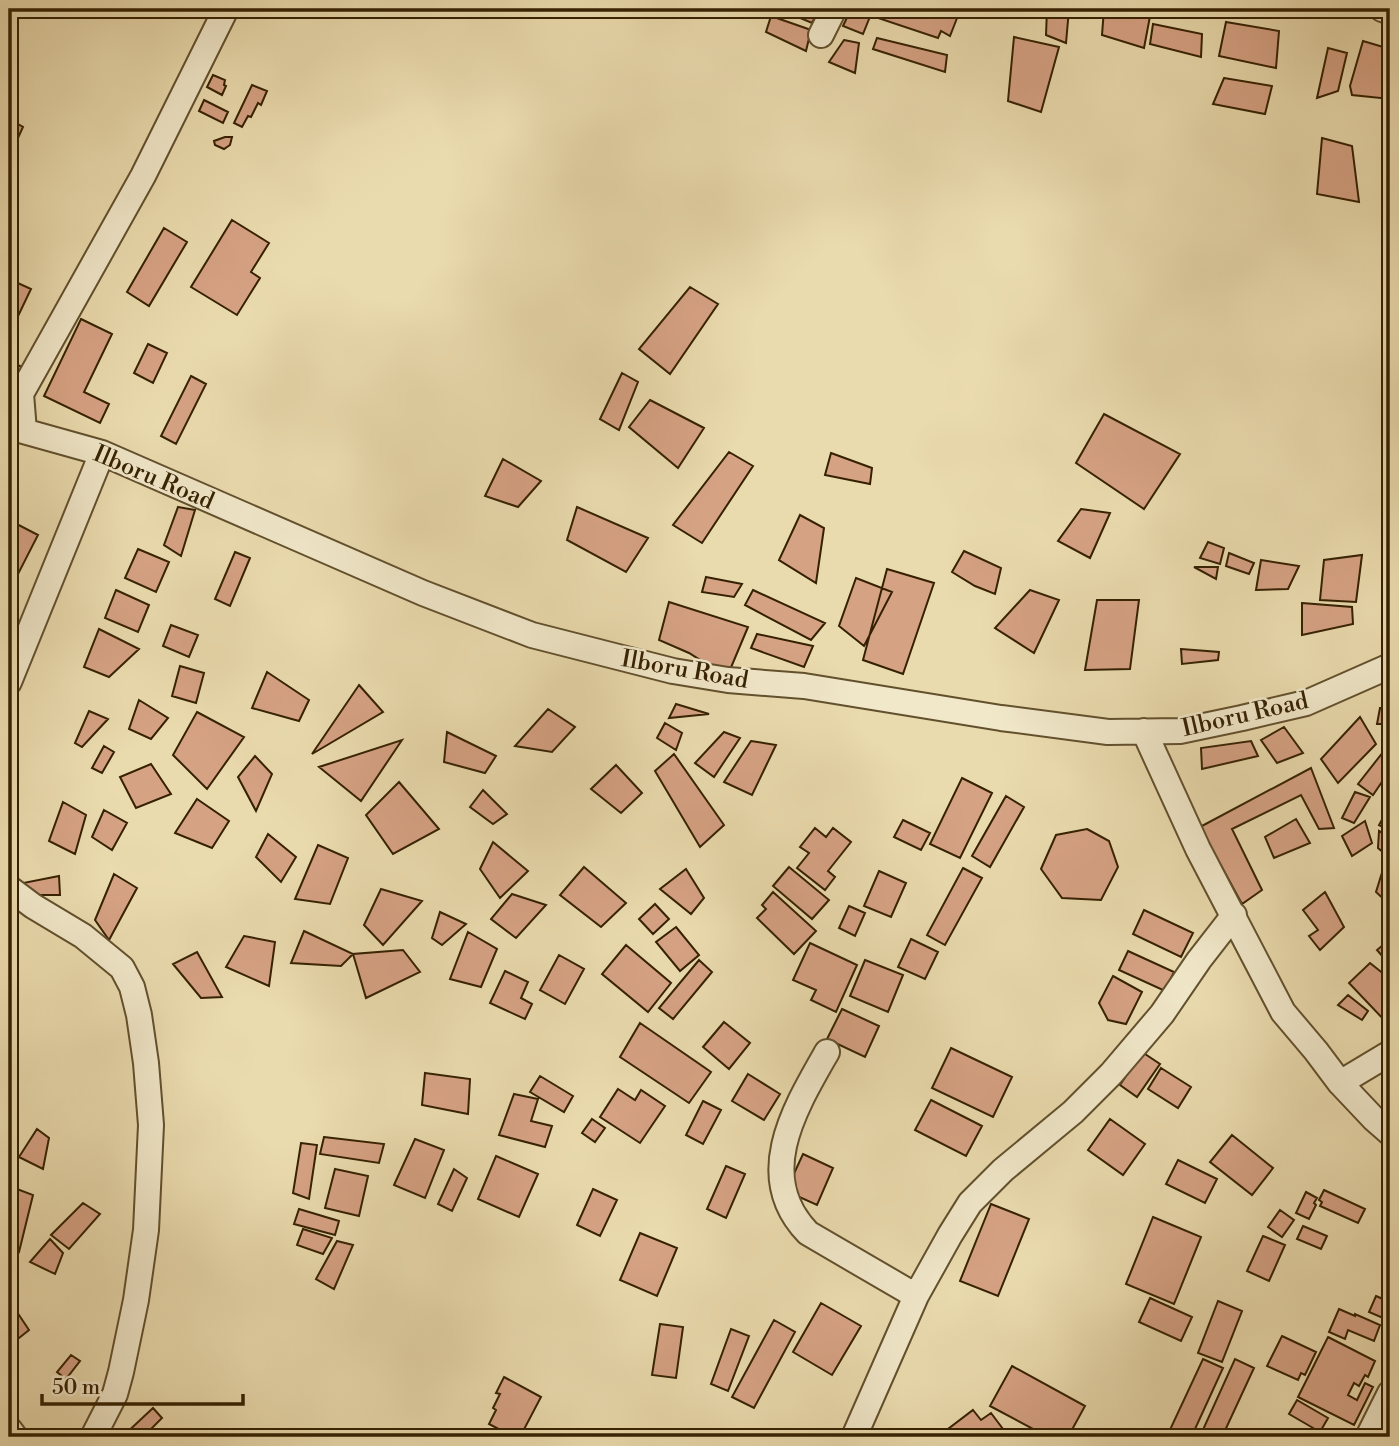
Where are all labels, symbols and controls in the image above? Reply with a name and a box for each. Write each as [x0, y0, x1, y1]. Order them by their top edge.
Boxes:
street label: Ilboru Road [89, 439, 219, 517]
street label: Ilboru Road [619, 644, 751, 696]
street label: Ilboru Road [1179, 686, 1312, 744]
scale bar [42, 1362, 243, 1406]
text: 50 m [52, 1375, 100, 1401]

